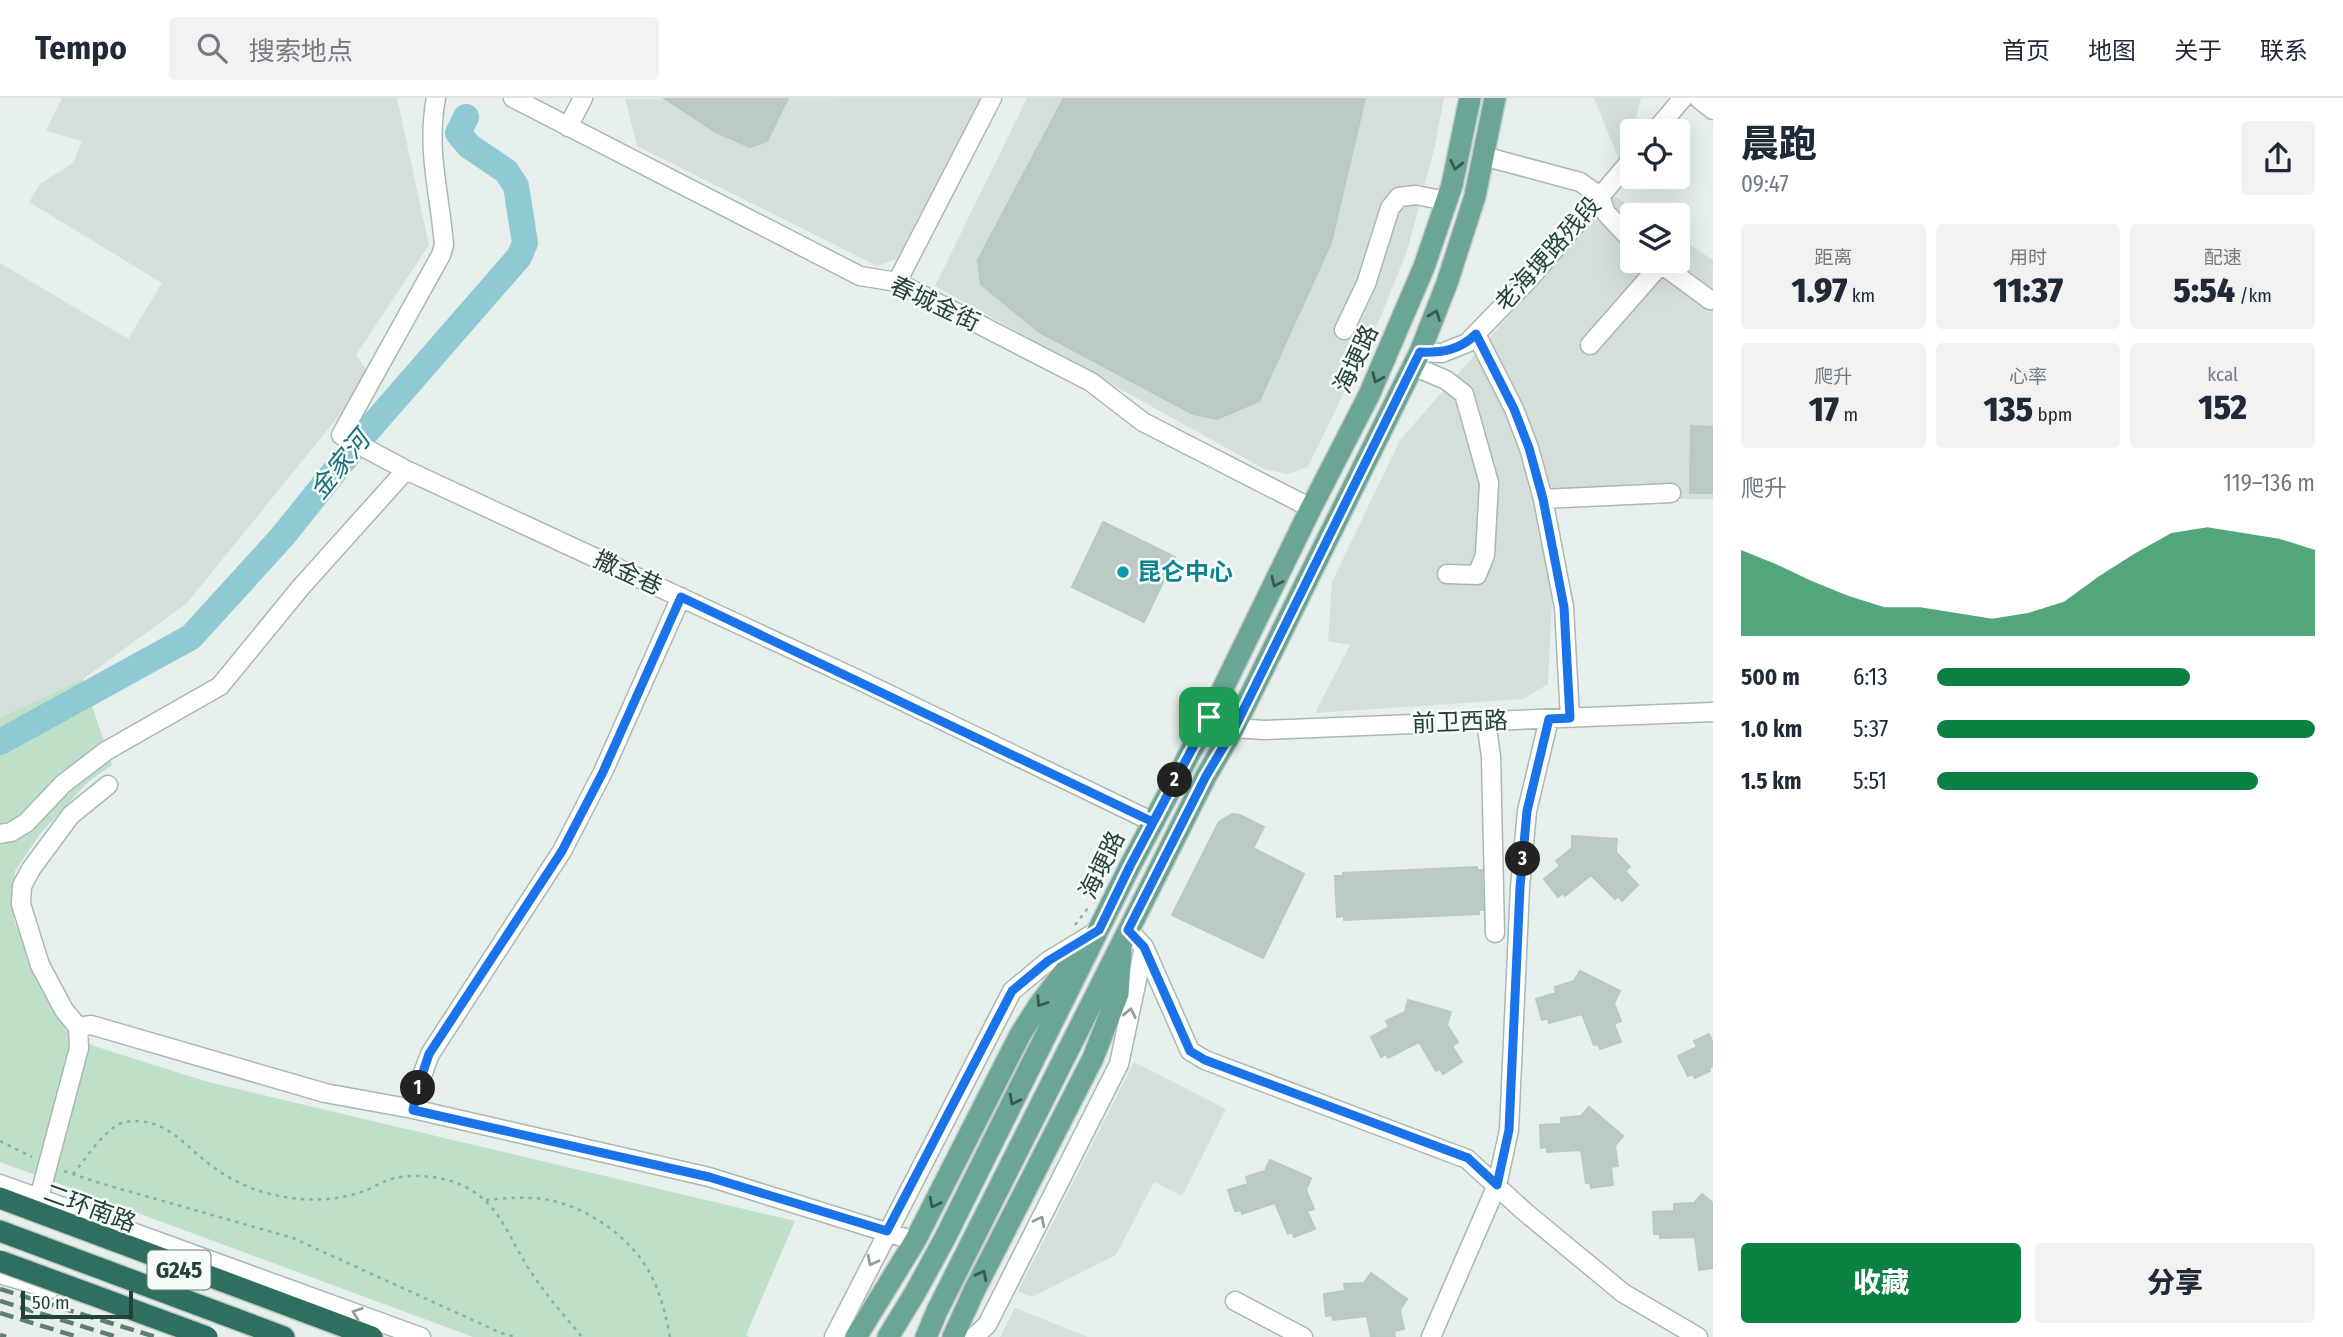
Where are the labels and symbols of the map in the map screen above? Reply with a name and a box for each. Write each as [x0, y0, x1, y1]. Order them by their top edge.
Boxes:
one-way arrow [1449, 159, 1464, 171]
street label: 老海埂路残段 [1489, 191, 1607, 317]
street label: 春城金街 [886, 271, 984, 337]
one-way arrow [1426, 309, 1440, 321]
street label: 海埂路 [1328, 320, 1384, 398]
one-way arrow [1371, 371, 1385, 383]
water label: 金家河 [303, 421, 380, 505]
street label: 撒金巷 [589, 545, 667, 601]
place label: 昆仑中心 [1137, 558, 1233, 586]
marker: 昆仑中心 [1115, 564, 1131, 580]
one-way arrow [1270, 575, 1284, 587]
pin [1179, 687, 1239, 747]
street label: 前卫西路 [1412, 706, 1508, 738]
pin: 2 [1158, 762, 1192, 798]
street label: 海埂路 [1074, 827, 1130, 903]
pin: 3 [1506, 842, 1540, 876]
one-way arrow [1037, 994, 1049, 1007]
one-way arrow [1121, 1007, 1136, 1019]
pin: 1 [400, 1070, 436, 1105]
one-way arrow [1008, 1093, 1022, 1105]
street label: 二环南路 [40, 1178, 140, 1238]
one-way arrow [929, 1196, 943, 1208]
one-way arrow [1031, 1216, 1045, 1228]
road number: G245 [148, 1250, 210, 1289]
one-way arrow [866, 1254, 880, 1266]
one-way arrow [974, 1270, 987, 1282]
scale bar [21, 1288, 133, 1320]
one-way arrow [352, 1308, 364, 1322]

